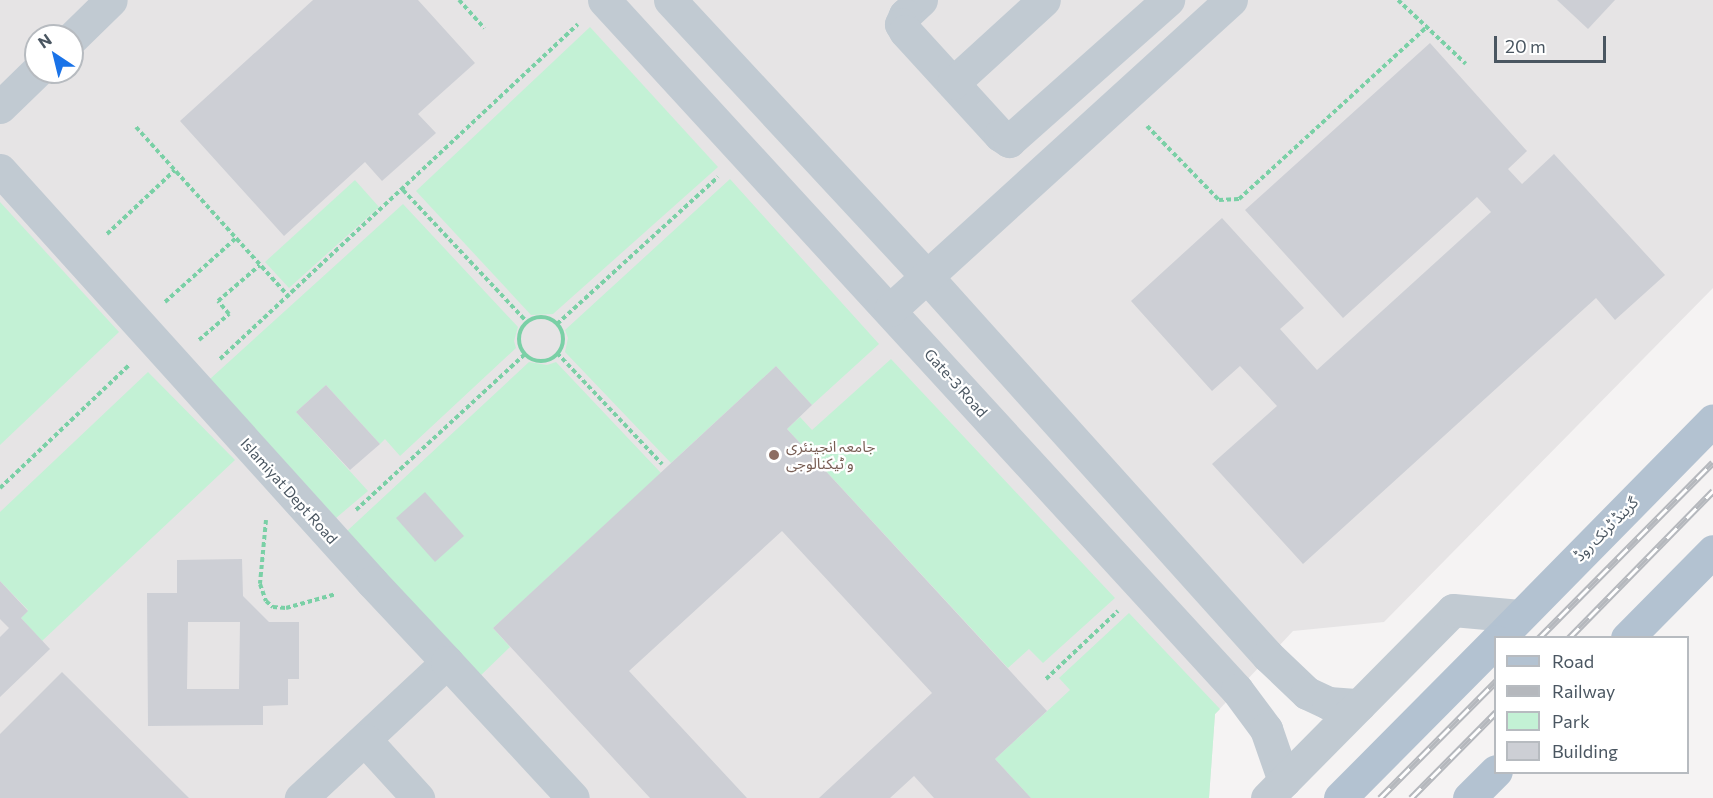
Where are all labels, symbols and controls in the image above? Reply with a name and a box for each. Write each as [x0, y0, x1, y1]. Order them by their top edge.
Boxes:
north arrow [24, 24, 84, 84]
scale bar [1497, 24, 1610, 62]
text: N [34, 29, 55, 52]
text: 20 m [1505, 35, 1546, 57]
street label: Gate-3 Road [921, 345, 991, 421]
street label: Islamiyat Dept Road [237, 434, 341, 548]
place label: جامعہ انجینئری و ٹیکنالوجی [786, 437, 875, 472]
marker: جامعہ انجینئری و ٹیکنالوجی [767, 448, 781, 462]
street label: گرینڈ ٹرنک روڈ [1570, 493, 1642, 565]
legend [1494, 636, 1689, 774]
text: Road [1552, 650, 1594, 672]
text: Railway [1552, 680, 1615, 702]
text: Park [1552, 710, 1590, 732]
text: Building [1552, 740, 1618, 762]

